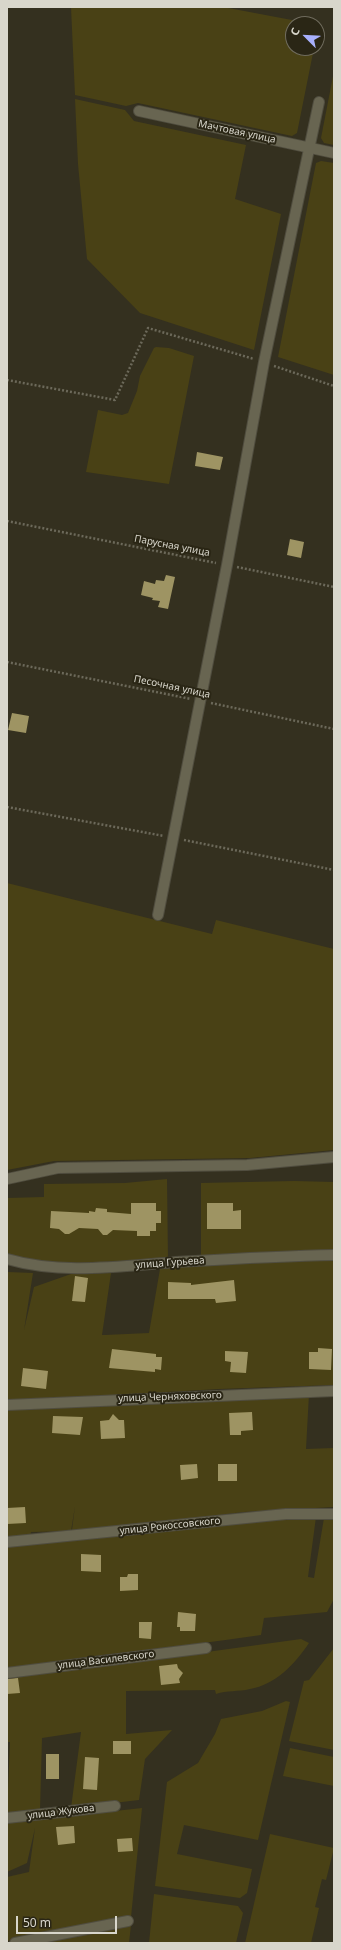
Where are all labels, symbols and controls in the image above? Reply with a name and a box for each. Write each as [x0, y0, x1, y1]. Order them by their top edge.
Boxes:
north arrow [285, 16, 325, 56]
text: С [286, 25, 303, 38]
street label: Мачтовая улица [197, 118, 277, 146]
street label: Парусная улица [133, 533, 211, 559]
street label: Песочная улица [133, 673, 211, 701]
street label: улица Гурьева [135, 1255, 205, 1271]
street label: улица Черняховского [118, 1389, 222, 1405]
street label: улица Рокоссовского [119, 1515, 221, 1537]
street label: улица Василевского [57, 1648, 155, 1672]
street label: улица Жукова [27, 1802, 95, 1822]
scale bar [18, 1908, 119, 1934]
text: 50 m [23, 1914, 51, 1931]

